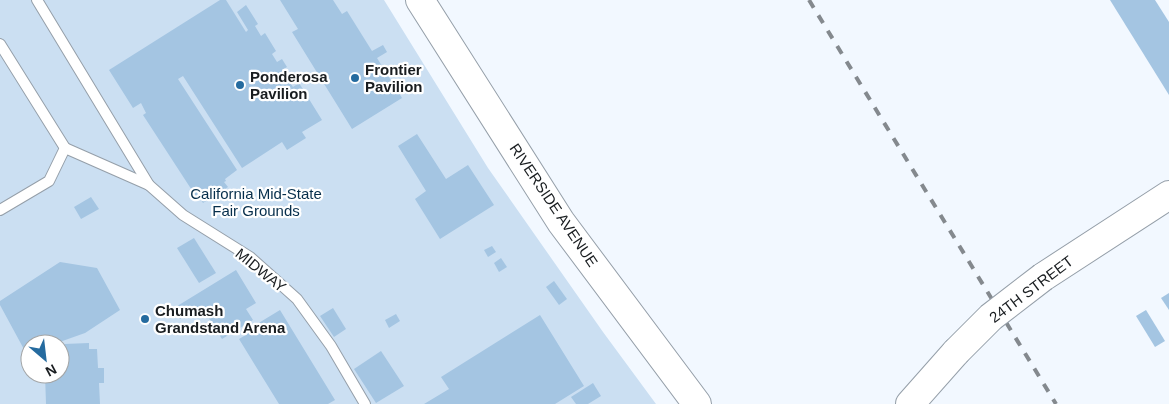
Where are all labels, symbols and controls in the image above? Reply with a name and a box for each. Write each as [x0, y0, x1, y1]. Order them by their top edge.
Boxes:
place label: Frontier Pavilion [365, 61, 423, 95]
place label: Ponderosa Pavilion [250, 68, 328, 102]
marker: Frontier Pavilion [349, 72, 361, 84]
marker: Ponderosa Pavilion [234, 79, 246, 91]
street label: RIVERSIDE AVENUE [506, 140, 602, 270]
park label: California Mid-State Fair Grounds [190, 185, 322, 219]
street label: MIDWAY [232, 245, 290, 295]
street label: 24TH STREET [986, 252, 1076, 326]
place label: Chumash Grandstand Arena [155, 302, 286, 336]
marker: Chumash Grandstand Arena [139, 313, 151, 325]
north arrow [20, 334, 70, 384]
text: N [43, 361, 59, 380]

